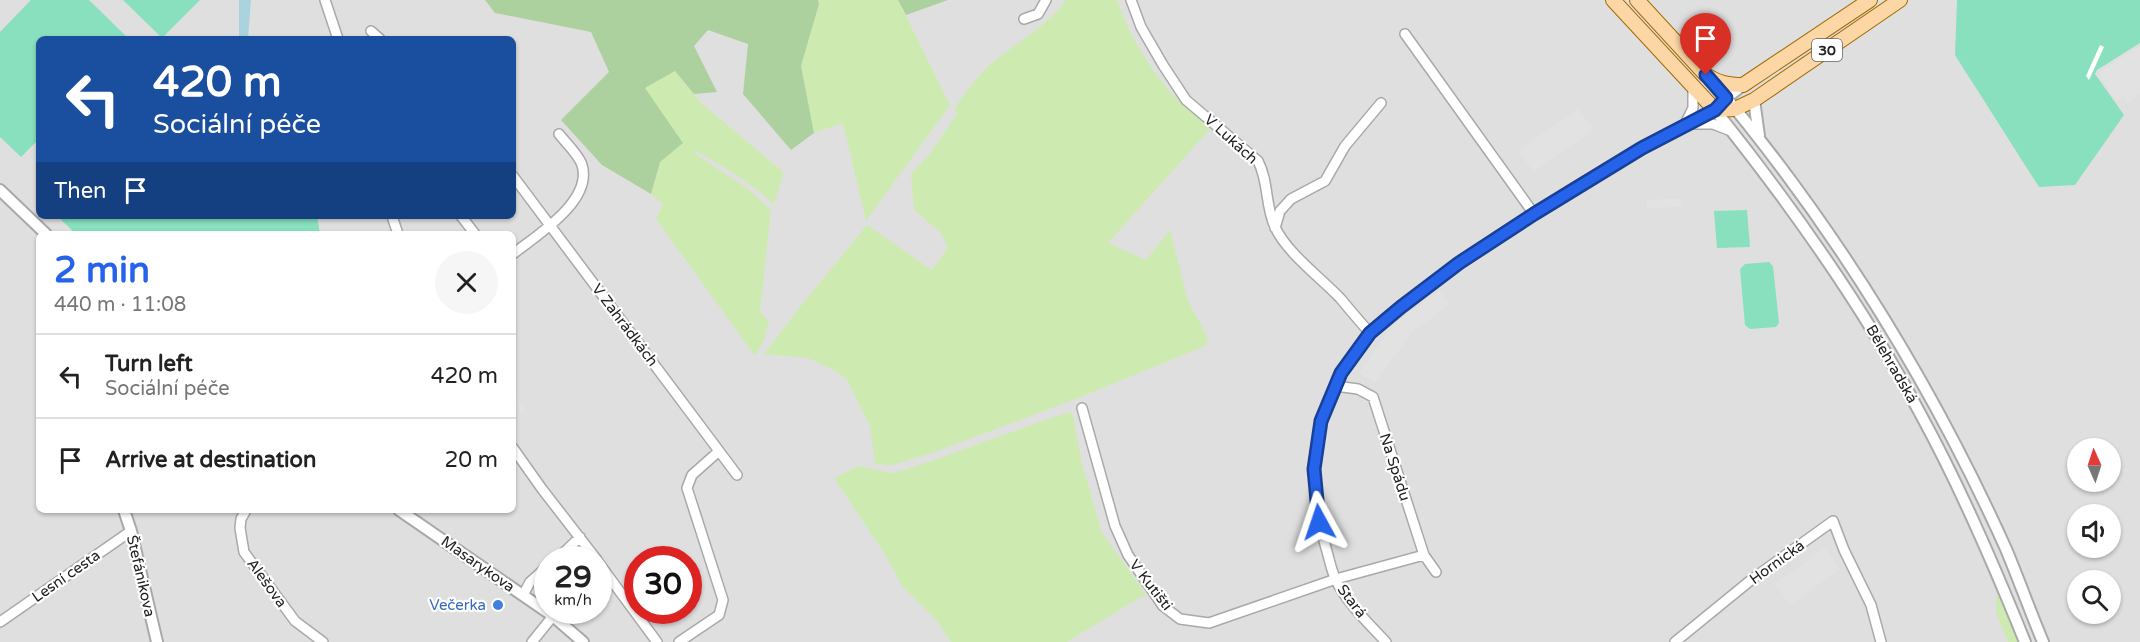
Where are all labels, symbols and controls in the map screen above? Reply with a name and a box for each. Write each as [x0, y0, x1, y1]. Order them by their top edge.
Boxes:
pin [1680, 13, 1731, 75]
icon: arrive [1689, 22, 1722, 55]
road number: 30 [1812, 39, 1842, 61]
text: 420 m [153, 57, 282, 108]
icon: left [54, 60, 132, 138]
text: Sociální péče [153, 108, 321, 141]
street label: V Lukách [1201, 110, 1261, 168]
icon: arrive [119, 174, 152, 207]
text: Then [54, 178, 107, 204]
text: 2 min [54, 249, 150, 292]
button: close [435, 251, 498, 314]
street label: V Zahrádkách [588, 280, 662, 370]
text: 440 m · 11:08 [54, 293, 186, 317]
street label: Bělehradská [1862, 322, 1922, 406]
text: Turn left [105, 351, 193, 377]
icon: left [54, 360, 87, 393]
text: 420 m [431, 363, 498, 389]
text: Sociální péče [105, 377, 230, 401]
street label: Na Spádu [1376, 431, 1414, 503]
north arrow [2067, 438, 2121, 492]
map controls [2067, 438, 2121, 624]
icon: arrive [54, 444, 87, 477]
text: Arrive at destination [105, 447, 316, 473]
text: 20 m [444, 447, 498, 473]
position arrow [1287, 490, 1351, 554]
button: sound [2067, 504, 2121, 558]
street label: Masarykova [438, 532, 518, 596]
street label: Štefánikova [123, 533, 159, 619]
street label: Hornická [1746, 536, 1808, 588]
street label: Lesní cesta [29, 546, 103, 606]
speed limit sign: 30 [624, 546, 702, 624]
street label: Alešova [243, 555, 291, 611]
street label: V Kutišti [1126, 556, 1176, 614]
text: 29 [554, 559, 592, 596]
button: search [2067, 570, 2121, 624]
street label: Stará [1334, 581, 1370, 621]
text: km/h [554, 591, 592, 609]
place label: Večerka [429, 596, 486, 614]
marker: Večerka [491, 598, 505, 612]

